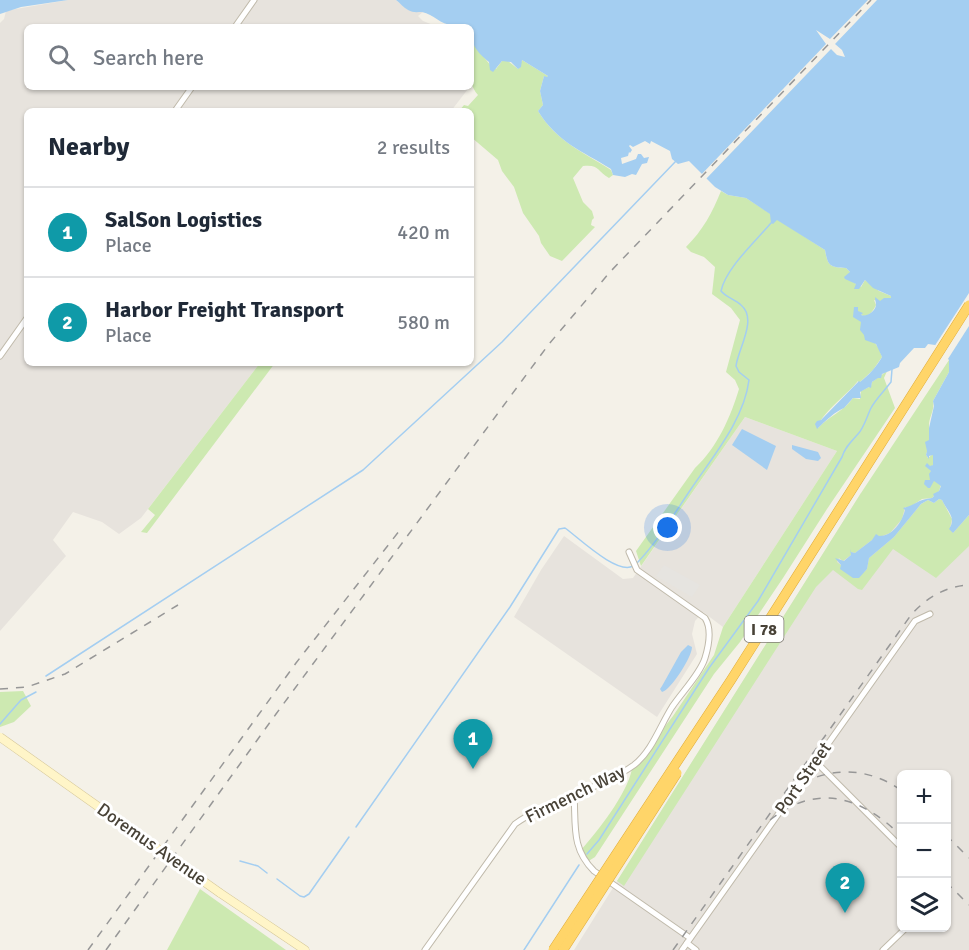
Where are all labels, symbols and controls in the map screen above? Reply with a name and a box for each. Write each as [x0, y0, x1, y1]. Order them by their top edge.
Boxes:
search box [24, 24, 474, 90]
icon: search [45, 41, 78, 74]
text: Search here [93, 44, 204, 71]
text: Nearby [48, 131, 129, 163]
text: 2 results [377, 135, 450, 160]
text: SalSon Logistics [105, 206, 262, 233]
text: 1 [62, 220, 73, 245]
text: 420 m [397, 220, 450, 245]
text: Place [105, 233, 152, 258]
text: Harbor Freight Transport [105, 296, 344, 323]
text: 2 [62, 310, 73, 335]
text: 580 m [397, 310, 450, 335]
text: Place [105, 323, 152, 348]
your location [653, 513, 682, 542]
road number: I 78 [744, 616, 783, 642]
pin: 1 [454, 720, 492, 769]
street label: Port Street [770, 738, 836, 818]
street label: Firmench Way [522, 760, 629, 828]
map controls [897, 770, 951, 932]
button: + [897, 770, 951, 824]
street label: Doremus Avenue [93, 798, 211, 890]
button: − [897, 824, 951, 878]
pin: 2 [826, 864, 864, 913]
button: layers [897, 878, 951, 932]

